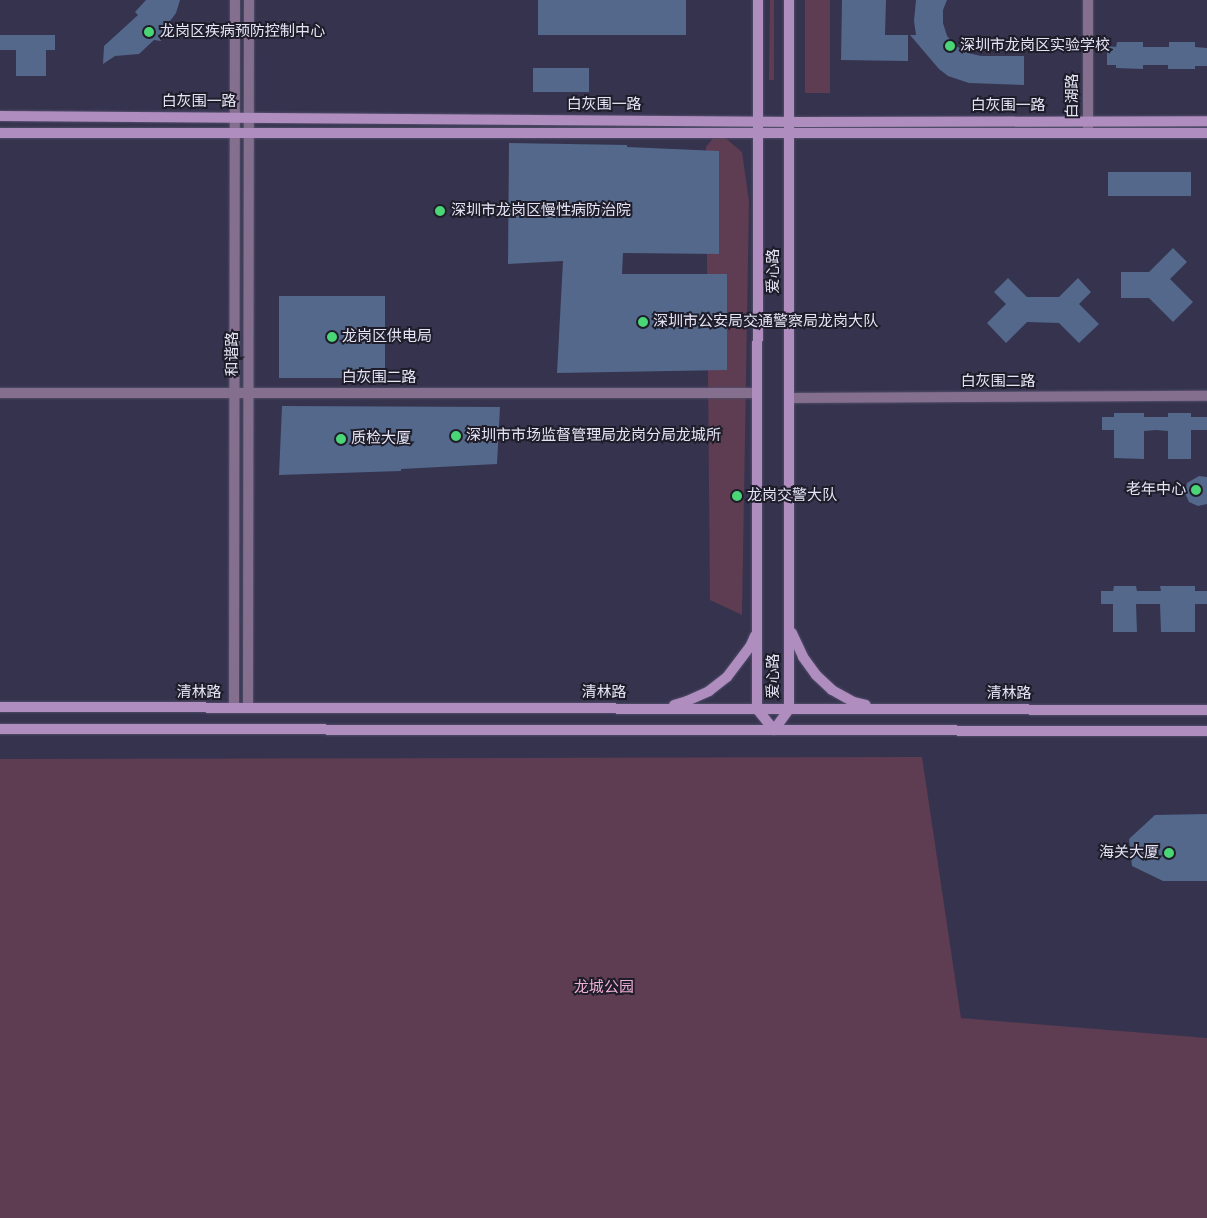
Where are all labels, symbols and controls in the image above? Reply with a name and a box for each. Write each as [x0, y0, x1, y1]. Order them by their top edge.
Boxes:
place label: 龙岗区疾病预防控制中心 [160, 23, 325, 41]
marker: 龙岗区疾病预防控制中心 [142, 25, 156, 39]
place label: 深圳市龙岗区实验学校 [960, 37, 1110, 55]
marker: 深圳市龙岗区实验学校 [944, 40, 956, 52]
street label: 白湖路 [1064, 74, 1082, 118]
street label: 白灰围一路 [162, 93, 236, 111]
street label: 白灰围一路 [567, 96, 641, 114]
street label: 白灰围一路 [971, 97, 1045, 115]
place label: 深圳市龙岗区慢性病防治院 [451, 202, 631, 220]
marker: 深圳市龙岗区慢性病防治院 [433, 204, 447, 218]
street label: 爱心路 [765, 249, 783, 293]
place label: 深圳市公安局交通警察局龙岗大队 [653, 313, 878, 331]
marker: 深圳市公安局交通警察局龙岗大队 [637, 316, 649, 328]
place label: 龙岗区供电局 [342, 328, 432, 346]
marker: 龙岗区供电局 [326, 331, 338, 343]
street label: 和谐路 [224, 332, 242, 376]
street label: 白灰围二路 [342, 369, 416, 387]
street label: 白灰围二路 [961, 373, 1035, 391]
place label: 深圳市市场监督管理局龙岗分局龙城所 [466, 427, 721, 445]
place label: 质检大厦 [351, 430, 411, 448]
marker: 深圳市市场监督管理局龙岗分局龙城所 [450, 430, 462, 442]
marker: 质检大厦 [335, 433, 347, 445]
place label: 老年中心 [1126, 481, 1186, 499]
marker: 老年中心 [1190, 484, 1202, 496]
place label: 龙岗交警大队 [747, 487, 837, 505]
marker: 龙岗交警大队 [731, 490, 743, 502]
street label: 爱心路 [765, 654, 783, 698]
street label: 清林路 [177, 684, 221, 702]
street label: 清林路 [582, 684, 626, 702]
street label: 清林路 [987, 685, 1031, 703]
place label: 海关大厦 [1099, 844, 1159, 862]
marker: 海关大厦 [1163, 847, 1175, 859]
park label: 龙城公园 [574, 979, 634, 997]

